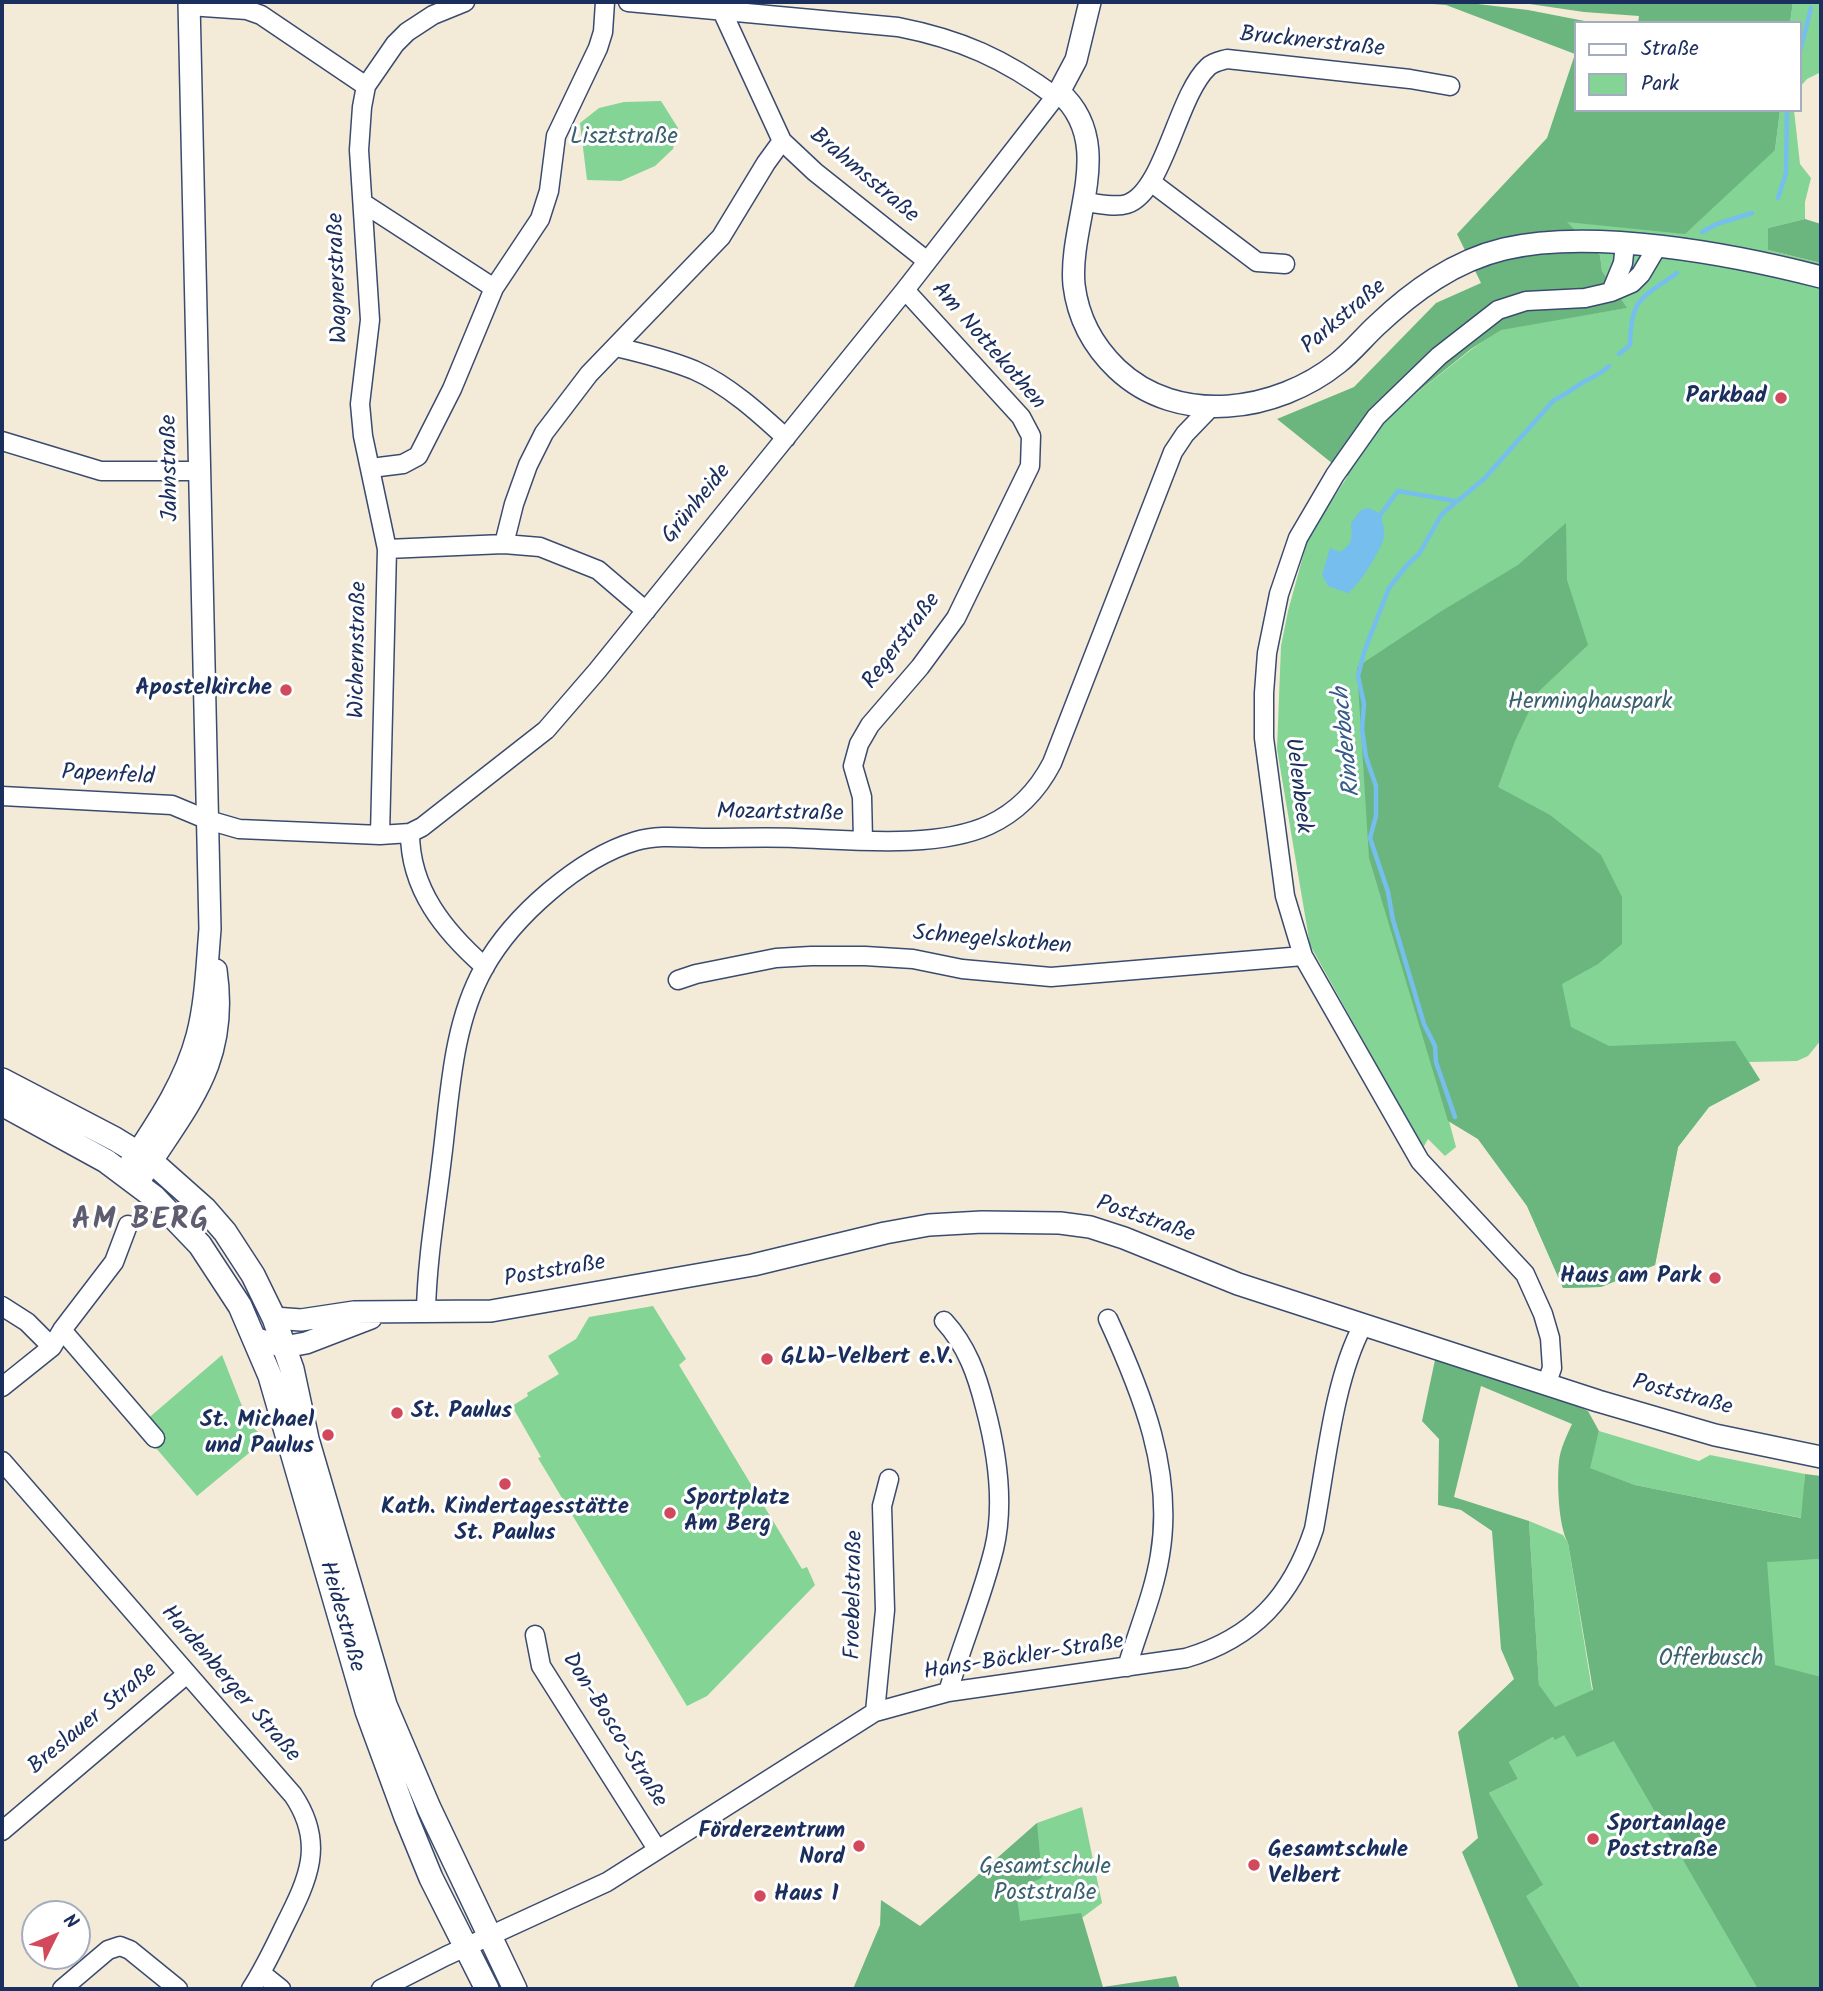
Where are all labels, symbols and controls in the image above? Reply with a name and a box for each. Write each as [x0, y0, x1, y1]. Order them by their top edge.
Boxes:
legend [1574, 21, 1802, 112]
street label: Brucknerstraße [1238, 23, 1386, 65]
text: Straße [1641, 33, 1699, 66]
text: Park [1641, 68, 1679, 101]
street label: Brahmsstraße [803, 123, 923, 231]
park label: Lisztstraße [570, 125, 678, 153]
street label: Wagnerstraße [324, 212, 356, 344]
street label: Parkstraße [1297, 274, 1393, 362]
street label: Am Nottekothen [924, 277, 1050, 417]
place label: Parkbad [1686, 384, 1767, 412]
marker: Parkbad [1773, 390, 1789, 406]
street label: Jahnstraße [157, 414, 187, 522]
street label: Grünheide [657, 459, 739, 551]
street label: Wichernstraße [345, 581, 375, 719]
street label: Regerstraße [858, 588, 948, 696]
place label: Apostelkirche [135, 676, 272, 704]
marker: Apostelkirche [278, 682, 294, 698]
water label: Rinderbach [1329, 685, 1369, 799]
park label: Herminghauspark [1508, 690, 1672, 718]
street label: Uelenbeek [1276, 737, 1316, 835]
street label: Papenfeld [61, 761, 155, 793]
street label: Mozartstraße [716, 800, 844, 830]
street label: Schnegelskothen [912, 921, 1072, 963]
street label: Poststraße [1092, 1191, 1198, 1251]
district label: AM BERG [73, 1205, 209, 1241]
street label: Poststraße [502, 1251, 608, 1295]
place label: Haus am Park [1560, 1264, 1701, 1292]
marker: Haus am Park [1707, 1270, 1723, 1286]
place label: GLW-Velbert e.V. [781, 1345, 953, 1373]
marker: GLW-Velbert e.V. [759, 1351, 775, 1367]
street label: Poststraße [1629, 1370, 1735, 1424]
place label: St. Paulus [411, 1399, 512, 1427]
marker: St. Paulus [389, 1405, 405, 1421]
place label: St. Michael und Paulus [200, 1408, 314, 1462]
marker: St. Michael und Paulus [320, 1427, 336, 1443]
marker: Kath. Kindertagesstätte St. Paulus [497, 1476, 513, 1492]
place label: Sportplatz Am Berg [684, 1486, 790, 1540]
place label: Kath. Kindertagesstätte St. Paulus [381, 1495, 629, 1549]
marker: Sportplatz Am Berg [662, 1505, 678, 1521]
street label: Froebelstraße [841, 1530, 871, 1660]
street label: Heidestraße [311, 1558, 369, 1676]
street label: Hardenberger Straße [153, 1601, 305, 1769]
street label: Hans-Böckler-Straße [922, 1630, 1126, 1688]
park label: Offerbusch [1659, 1647, 1763, 1675]
street label: Don-Bosco-Straße [554, 1648, 672, 1814]
street label: Breslauer Straße [24, 1658, 164, 1782]
place label: Sportanlage Poststraße [1607, 1812, 1726, 1866]
place label: Förderzentrum Nord [698, 1819, 845, 1873]
marker: Sportanlage Poststraße [1585, 1831, 1601, 1847]
marker: Förderzentrum Nord [851, 1838, 867, 1854]
place label: Gesamtschule Velbert [1268, 1838, 1408, 1892]
park label: Gesamtschule Poststraße [979, 1855, 1111, 1909]
marker: Gesamtschule Velbert [1246, 1857, 1262, 1873]
place label: Haus 1 [774, 1882, 838, 1910]
marker: Haus 1 [752, 1888, 768, 1904]
north arrow [21, 1900, 91, 1970]
text: N [55, 1907, 85, 1937]

